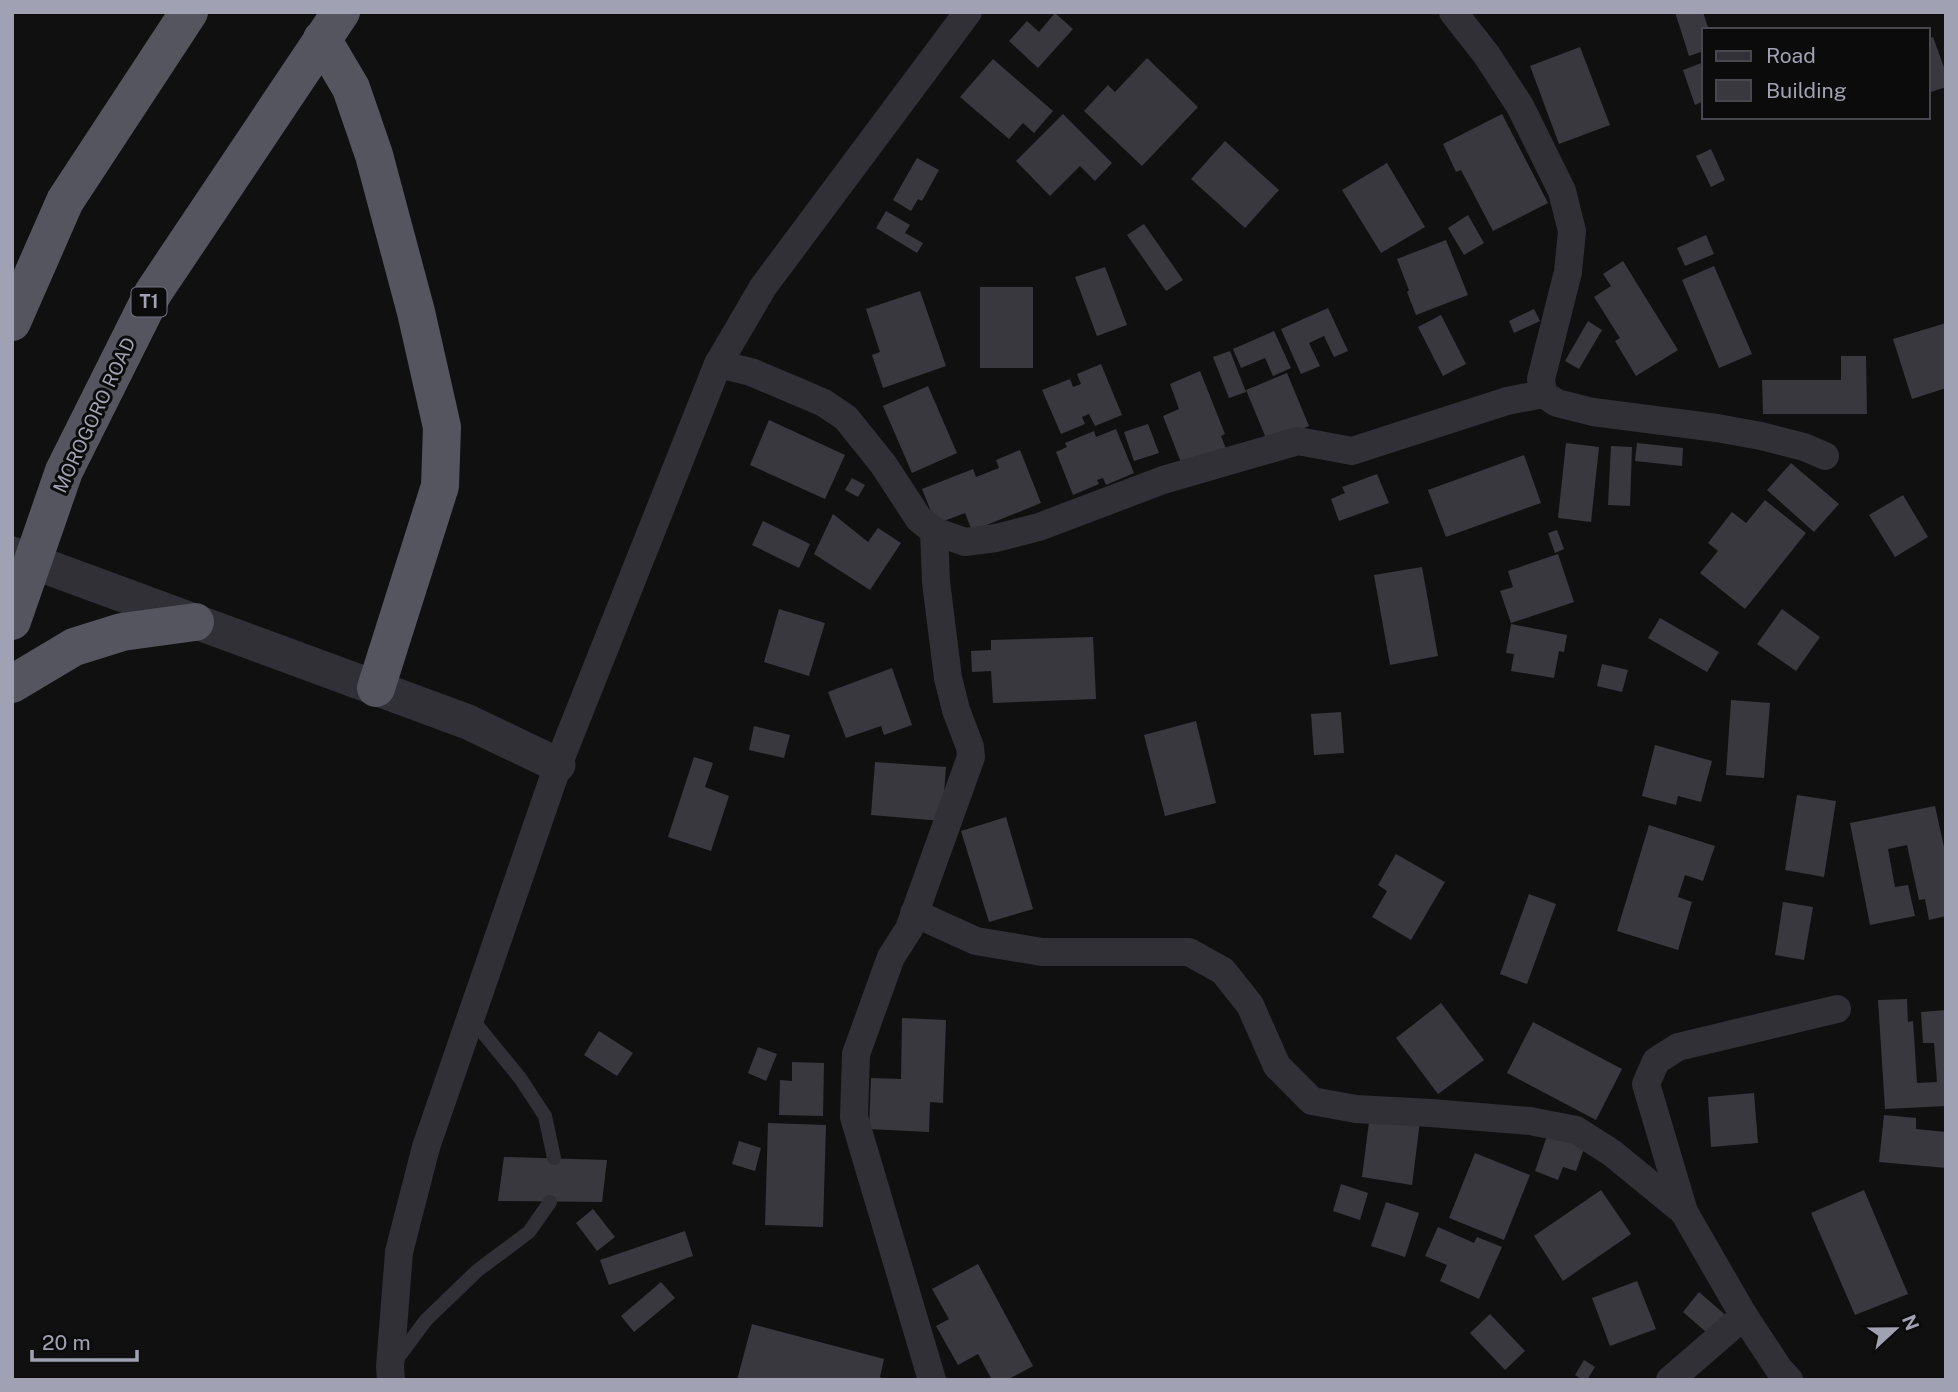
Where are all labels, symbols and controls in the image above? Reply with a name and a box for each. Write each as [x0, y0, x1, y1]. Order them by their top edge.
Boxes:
legend [1702, 28, 1930, 119]
text: Road [1766, 43, 1816, 68]
text: Building [1766, 78, 1847, 103]
road number: T1 [132, 288, 166, 316]
street label: MOROGORO ROAD [48, 334, 140, 496]
north arrow [1860, 1294, 1930, 1364]
text: N [1898, 1312, 1924, 1334]
scale bar [32, 1318, 136, 1362]
text: 20 m [42, 1330, 91, 1355]

